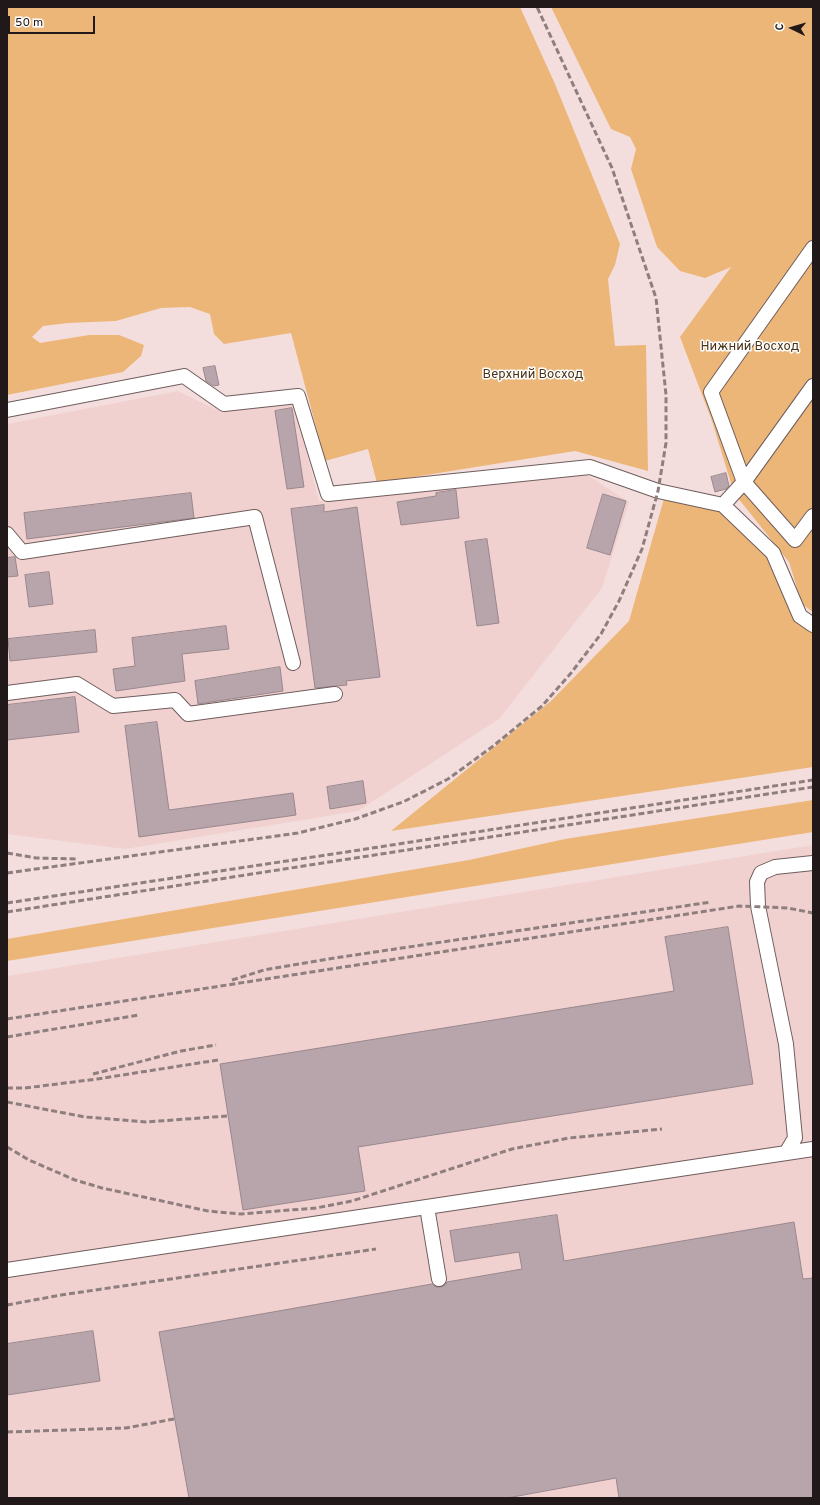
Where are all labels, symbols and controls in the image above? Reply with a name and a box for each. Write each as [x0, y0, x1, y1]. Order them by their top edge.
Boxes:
scale bar [10, 8, 97, 34]
north arrow [772, 8, 812, 48]
text: 50 m [15, 15, 43, 31]
text: С [773, 23, 787, 31]
park label: Нижний Восход [701, 339, 799, 355]
park label: Верхний Восход [483, 367, 583, 383]

